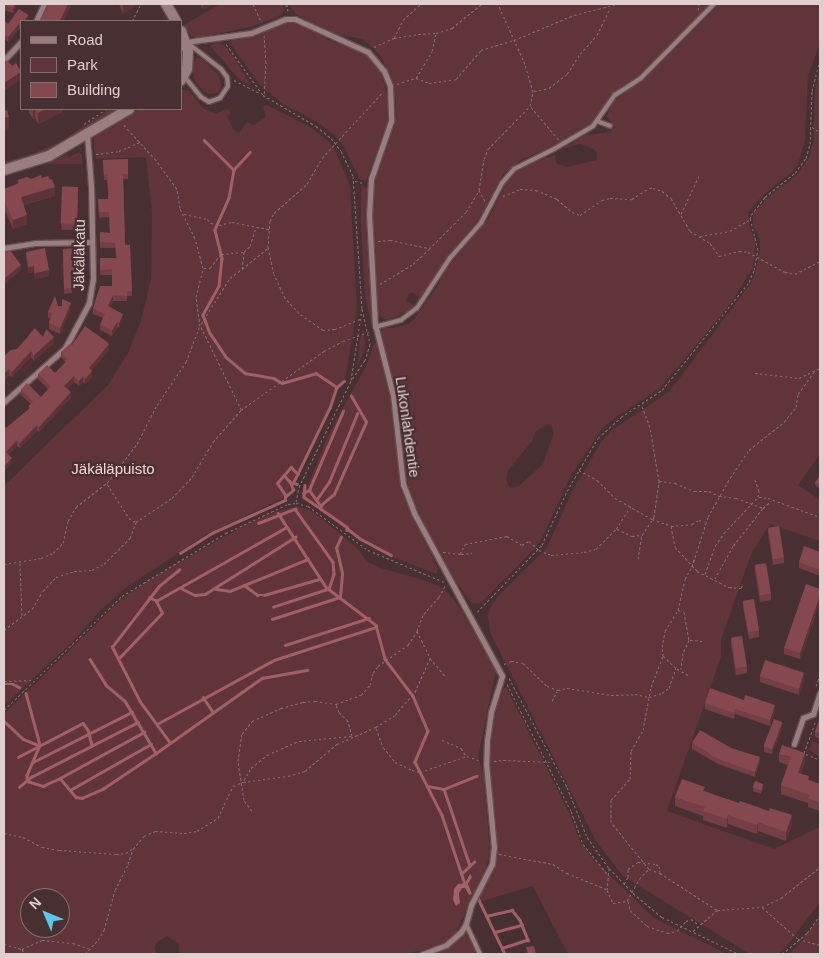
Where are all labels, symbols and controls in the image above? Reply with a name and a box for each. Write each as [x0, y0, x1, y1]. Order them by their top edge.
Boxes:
legend [20, 20, 182, 110]
text: Road [67, 31, 103, 48]
text: Park [67, 56, 98, 73]
text: Building [67, 81, 120, 98]
street label: Jäkäläkatu [69, 219, 89, 291]
street label: Lukonlahdentie [392, 375, 424, 479]
park label: Jäkäläpuisto [71, 460, 155, 478]
north arrow [20, 888, 70, 938]
text: N [26, 894, 44, 912]

